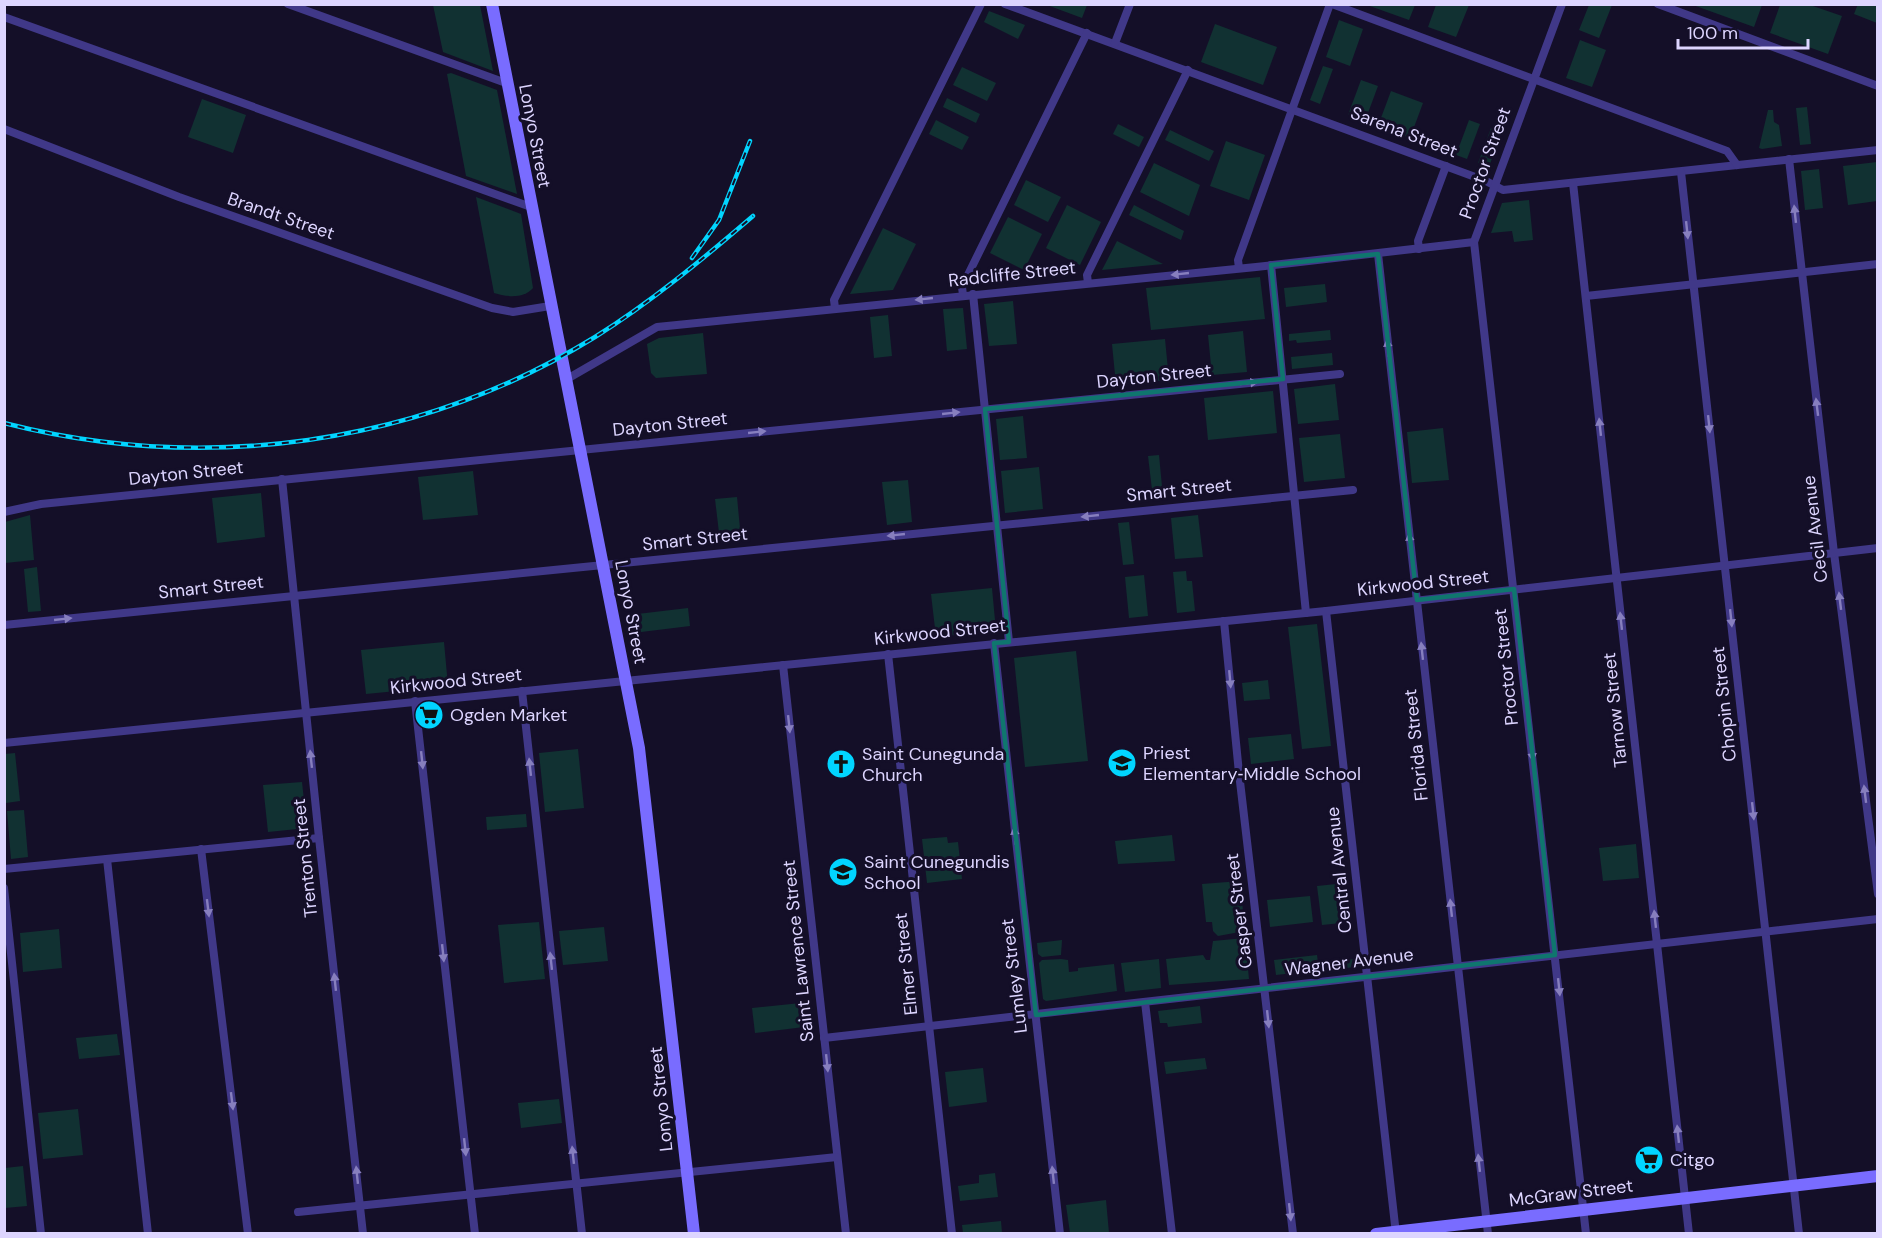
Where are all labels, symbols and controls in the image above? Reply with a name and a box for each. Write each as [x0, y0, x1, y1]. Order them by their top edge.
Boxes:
scale bar [1678, 12, 1808, 50]
text: 100 m [1687, 21, 1738, 45]
street label: Lonyo Street [513, 82, 557, 190]
street label: Sarena Street [1347, 101, 1461, 163]
street label: Proctor Street [1454, 104, 1516, 222]
street label: Brandt Street [224, 186, 338, 246]
one-way arrow [1790, 204, 1800, 223]
one-way arrow [1683, 221, 1692, 240]
street label: Radcliffe Street [947, 255, 1077, 293]
one-way arrow [1171, 269, 1190, 279]
one-way arrow [914, 295, 933, 304]
one-way arrow [1383, 339, 1393, 358]
street label: Dayton Street [1095, 358, 1213, 394]
one-way arrow [1240, 378, 1259, 388]
one-way arrow [1812, 398, 1822, 417]
street label: Dayton Street [611, 406, 729, 442]
one-way arrow [941, 408, 960, 418]
one-way arrow [1704, 414, 1714, 433]
one-way arrow [1595, 417, 1605, 436]
one-way arrow [747, 427, 766, 437]
street label: Dayton Street [127, 455, 245, 491]
street label: Smart Street [1125, 473, 1233, 507]
street label: Cecil Avenue [1797, 474, 1833, 584]
one-way arrow [1080, 511, 1099, 520]
street label: Smart Street [641, 522, 749, 556]
one-way arrow [886, 530, 905, 540]
one-way arrow [1405, 532, 1415, 551]
street label: Lonyo Street [609, 558, 653, 666]
street label: Kirkwood Street [1356, 564, 1490, 602]
street label: Smart Street [157, 570, 265, 604]
one-way arrow [1835, 591, 1845, 610]
street label: Proctor Street [1488, 607, 1524, 727]
one-way arrow [1726, 608, 1736, 627]
one-way arrow [1617, 611, 1626, 630]
street label: Kirkwood Street [873, 613, 1007, 651]
one-way arrow [53, 614, 72, 624]
one-way arrow [1417, 642, 1427, 661]
street label: Chopin Street [1706, 645, 1742, 763]
street label: Tarnow Street [1597, 651, 1633, 769]
street label: Kirkwood Street [389, 662, 523, 700]
one-way arrow [1225, 669, 1235, 688]
street label: Florida Street [1398, 688, 1434, 802]
supermarket icon: Ogden Market [413, 699, 445, 731]
place label: Ogden Market [450, 703, 567, 727]
one-way arrow [784, 714, 794, 733]
place label: Priest Elementary‑Middle School [1143, 741, 1361, 786]
place label: Saint Cunegunda Church [862, 742, 1004, 787]
one-way arrow [1527, 742, 1537, 761]
school or university icon: Priest Elementary‑Middle School [1106, 747, 1138, 779]
church icon: Saint Cunegunda Church [825, 748, 857, 780]
one-way arrow [306, 749, 316, 768]
one-way arrow [417, 750, 427, 769]
one-way arrow [525, 757, 535, 776]
one-way arrow [1860, 785, 1869, 804]
street label: Trenton Street [287, 797, 323, 919]
one-way arrow [1748, 802, 1757, 821]
street label: Central Avenue [1320, 806, 1358, 934]
one-way arrow [1010, 826, 1020, 845]
place label: Saint Cunegundis School [864, 850, 1010, 895]
street label: Casper Street [1220, 852, 1258, 970]
school or university icon: Saint Cunegundis School [827, 856, 859, 888]
street label: Saint Lawrence Street [777, 859, 819, 1043]
one-way arrow [203, 898, 213, 917]
one-way arrow [1446, 898, 1456, 917]
one-way arrow [1650, 909, 1660, 928]
street label: Elmer Street [889, 912, 923, 1016]
street label: Lumley Street [995, 917, 1033, 1035]
street label: Wagner Avenue [1283, 942, 1415, 982]
one-way arrow [439, 944, 448, 963]
one-way arrow [547, 951, 556, 970]
one-way arrow [330, 972, 340, 991]
one-way arrow [1554, 978, 1564, 997]
one-way arrow [1263, 1009, 1273, 1028]
street label: Lonyo Street [644, 1045, 678, 1153]
one-way arrow [822, 1054, 832, 1073]
one-way arrow [227, 1092, 236, 1111]
one-way arrow [1674, 1124, 1683, 1143]
one-way arrow [460, 1138, 470, 1157]
supermarket icon: Citgo [1633, 1144, 1665, 1176]
one-way arrow [568, 1145, 578, 1164]
place label: Citgo [1670, 1148, 1715, 1172]
one-way arrow [1475, 1153, 1484, 1172]
one-way arrow [352, 1166, 362, 1185]
one-way arrow [1048, 1166, 1058, 1185]
street label: McGraw Street [1508, 1173, 1634, 1213]
one-way arrow [1286, 1203, 1295, 1222]

